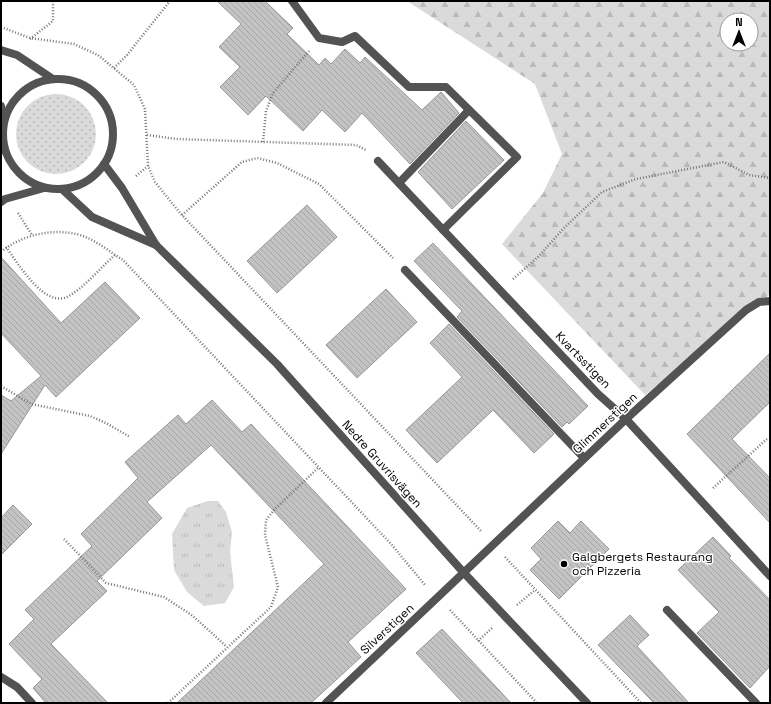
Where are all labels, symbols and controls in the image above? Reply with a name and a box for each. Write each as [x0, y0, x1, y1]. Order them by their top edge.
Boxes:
north arrow [719, 12, 759, 52]
text: N [735, 15, 743, 29]
street label: Kvartsstigen [552, 328, 614, 392]
street label: Glimmerstigen [569, 389, 641, 457]
street label: Nedre Gruvrisvägen [338, 417, 426, 511]
place label: Galgbergets Restaurang och Pizzeria [572, 549, 713, 579]
marker: Galgbergets Restaurang och Pizzeria [559, 559, 569, 569]
street label: Silverstigen [357, 600, 417, 658]

